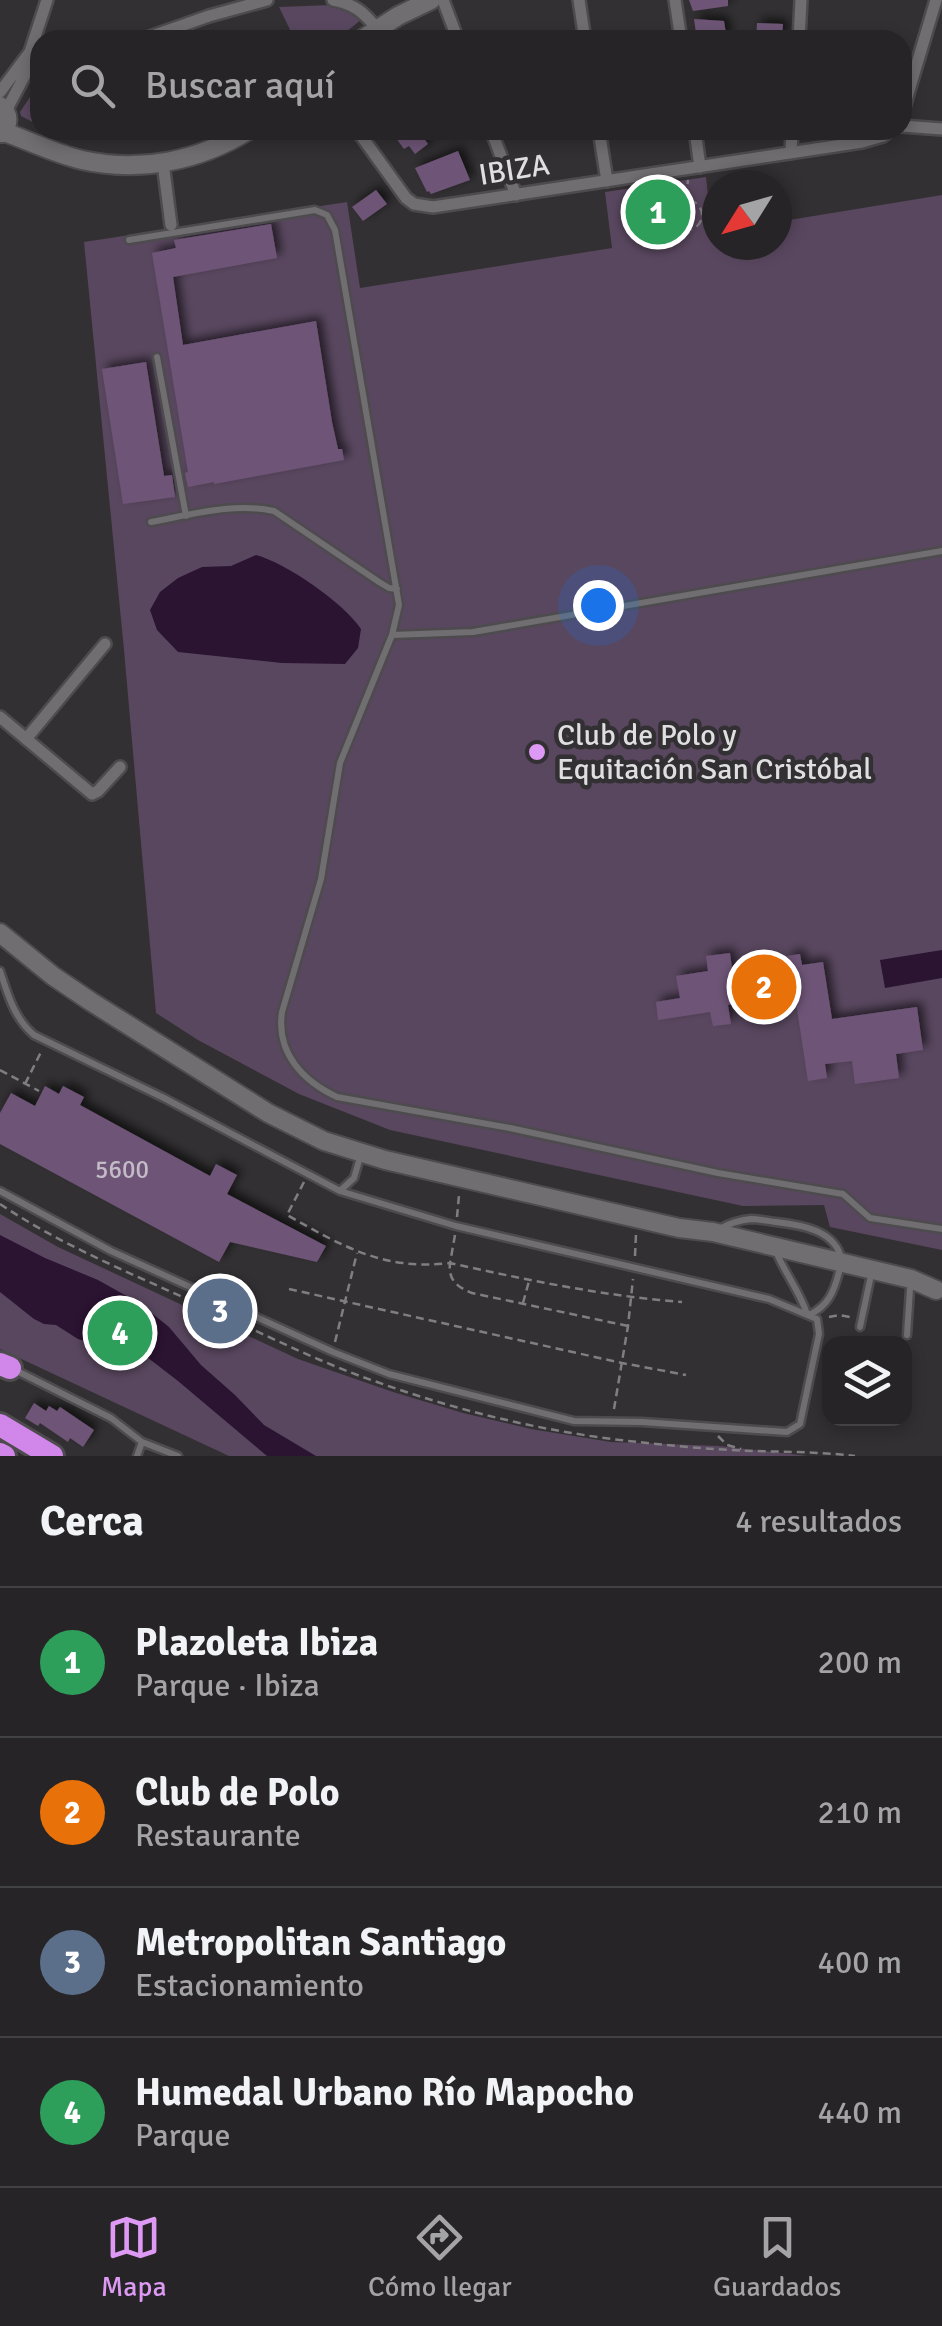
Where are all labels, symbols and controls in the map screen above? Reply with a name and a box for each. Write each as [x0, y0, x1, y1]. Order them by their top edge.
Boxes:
search box [30, 30, 912, 140]
icon: search [65, 58, 120, 113]
text: Buscar aquí [145, 62, 335, 109]
street label: IBIZA [476, 146, 552, 194]
north arrow [702, 170, 792, 260]
pin: 1 [626, 174, 690, 250]
your location [573, 580, 624, 631]
place label: Club de Polo y Equitación San Cristóbal [557, 717, 872, 788]
marker: Club de Polo y Equitación San Cristóbal [526, 741, 548, 763]
pin: 2 [732, 950, 796, 1024]
house number: 5600 [95, 1154, 149, 1185]
pin: 3 [188, 1274, 252, 1348]
pin: 4 [88, 1296, 152, 1370]
map controls [822, 1336, 912, 1426]
button: layers [822, 1336, 912, 1426]
text: Cerca [40, 1496, 144, 1547]
text: 4 resultados [735, 1502, 902, 1541]
text: Plazoleta Ibiza [135, 1619, 378, 1666]
text: 1 [64, 1643, 81, 1682]
text: 200 m [818, 1643, 902, 1682]
text: Parque · Ibiza [135, 1666, 320, 1705]
text: Club de Polo [135, 1769, 339, 1816]
text: 2 [64, 1793, 81, 1832]
text: 210 m [818, 1793, 902, 1832]
text: Restaurante [135, 1816, 301, 1855]
text: Metropolitan Santiago [135, 1919, 506, 1966]
text: 3 [64, 1943, 81, 1982]
text: 400 m [818, 1943, 902, 1982]
text: Estacionamiento [135, 1966, 364, 2005]
text: Humedal Urbano Río Mapocho [135, 2069, 634, 2116]
text: 4 [64, 2093, 81, 2132]
text: 440 m [818, 2093, 902, 2132]
text: Parque [135, 2116, 231, 2155]
tab: Mapa [101, 2210, 167, 2304]
tab: Cómo llegar [368, 2210, 512, 2304]
tab: Guardados [713, 2210, 841, 2304]

